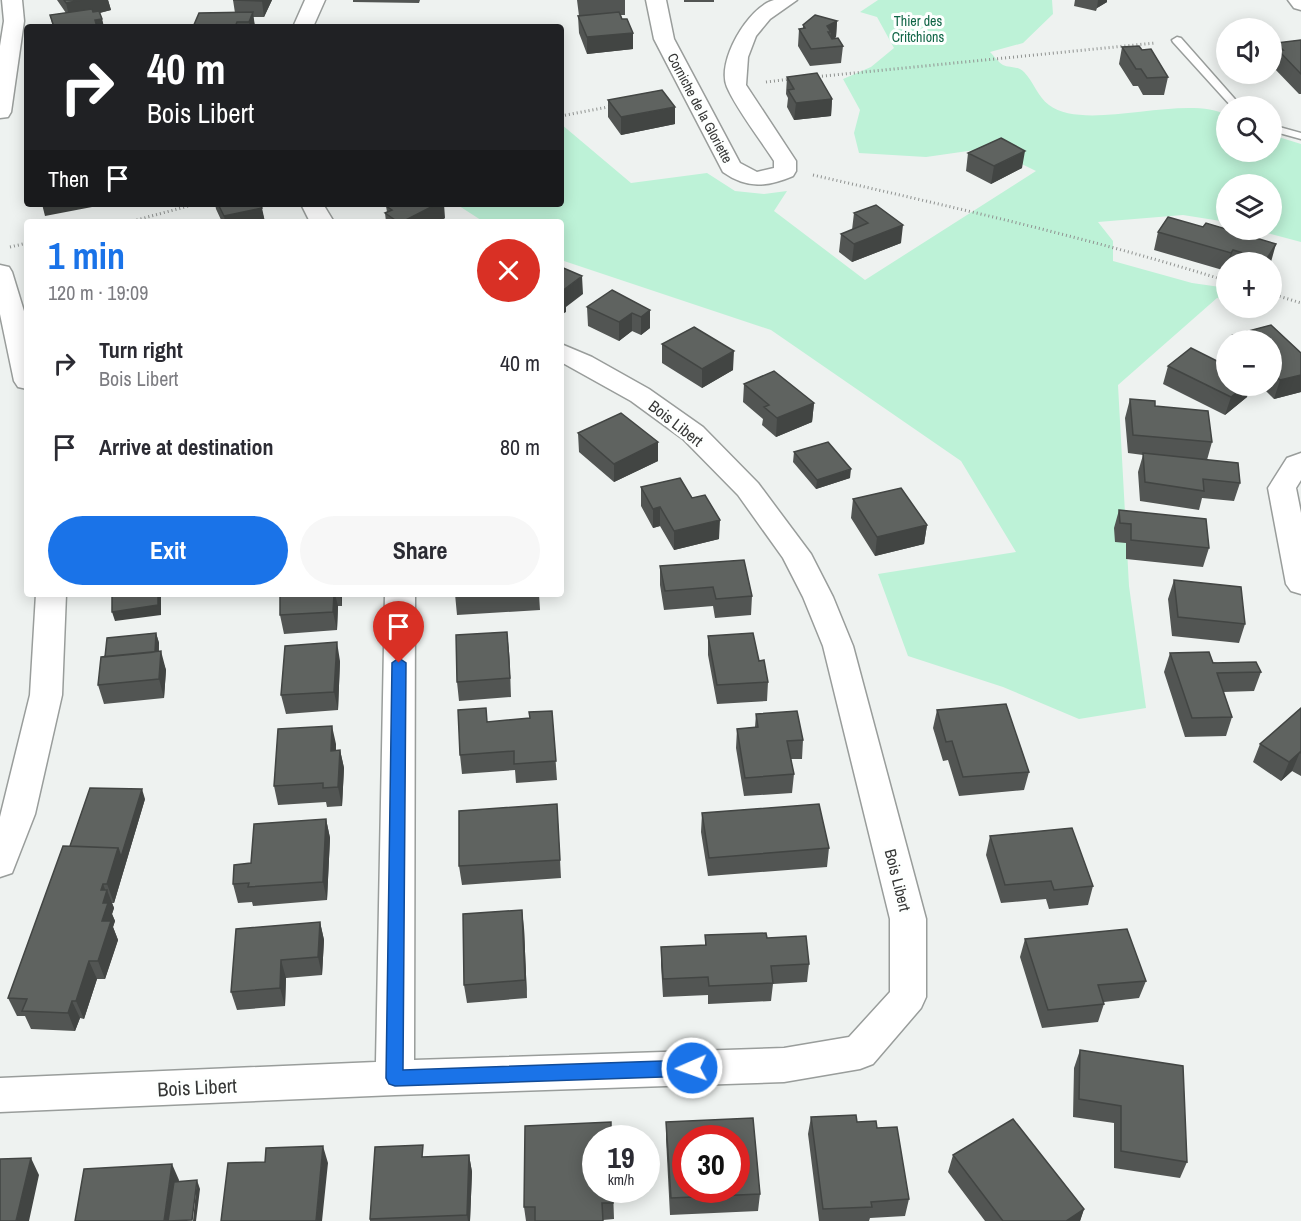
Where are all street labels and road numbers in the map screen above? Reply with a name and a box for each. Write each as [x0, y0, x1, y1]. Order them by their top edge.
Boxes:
street label: Corniche de la Gloriette [663, 50, 737, 166]
street label: Bois Libert [644, 395, 708, 451]
street label: Bois Libert [880, 847, 916, 914]
street label: Bois Libert [157, 1071, 238, 1103]

